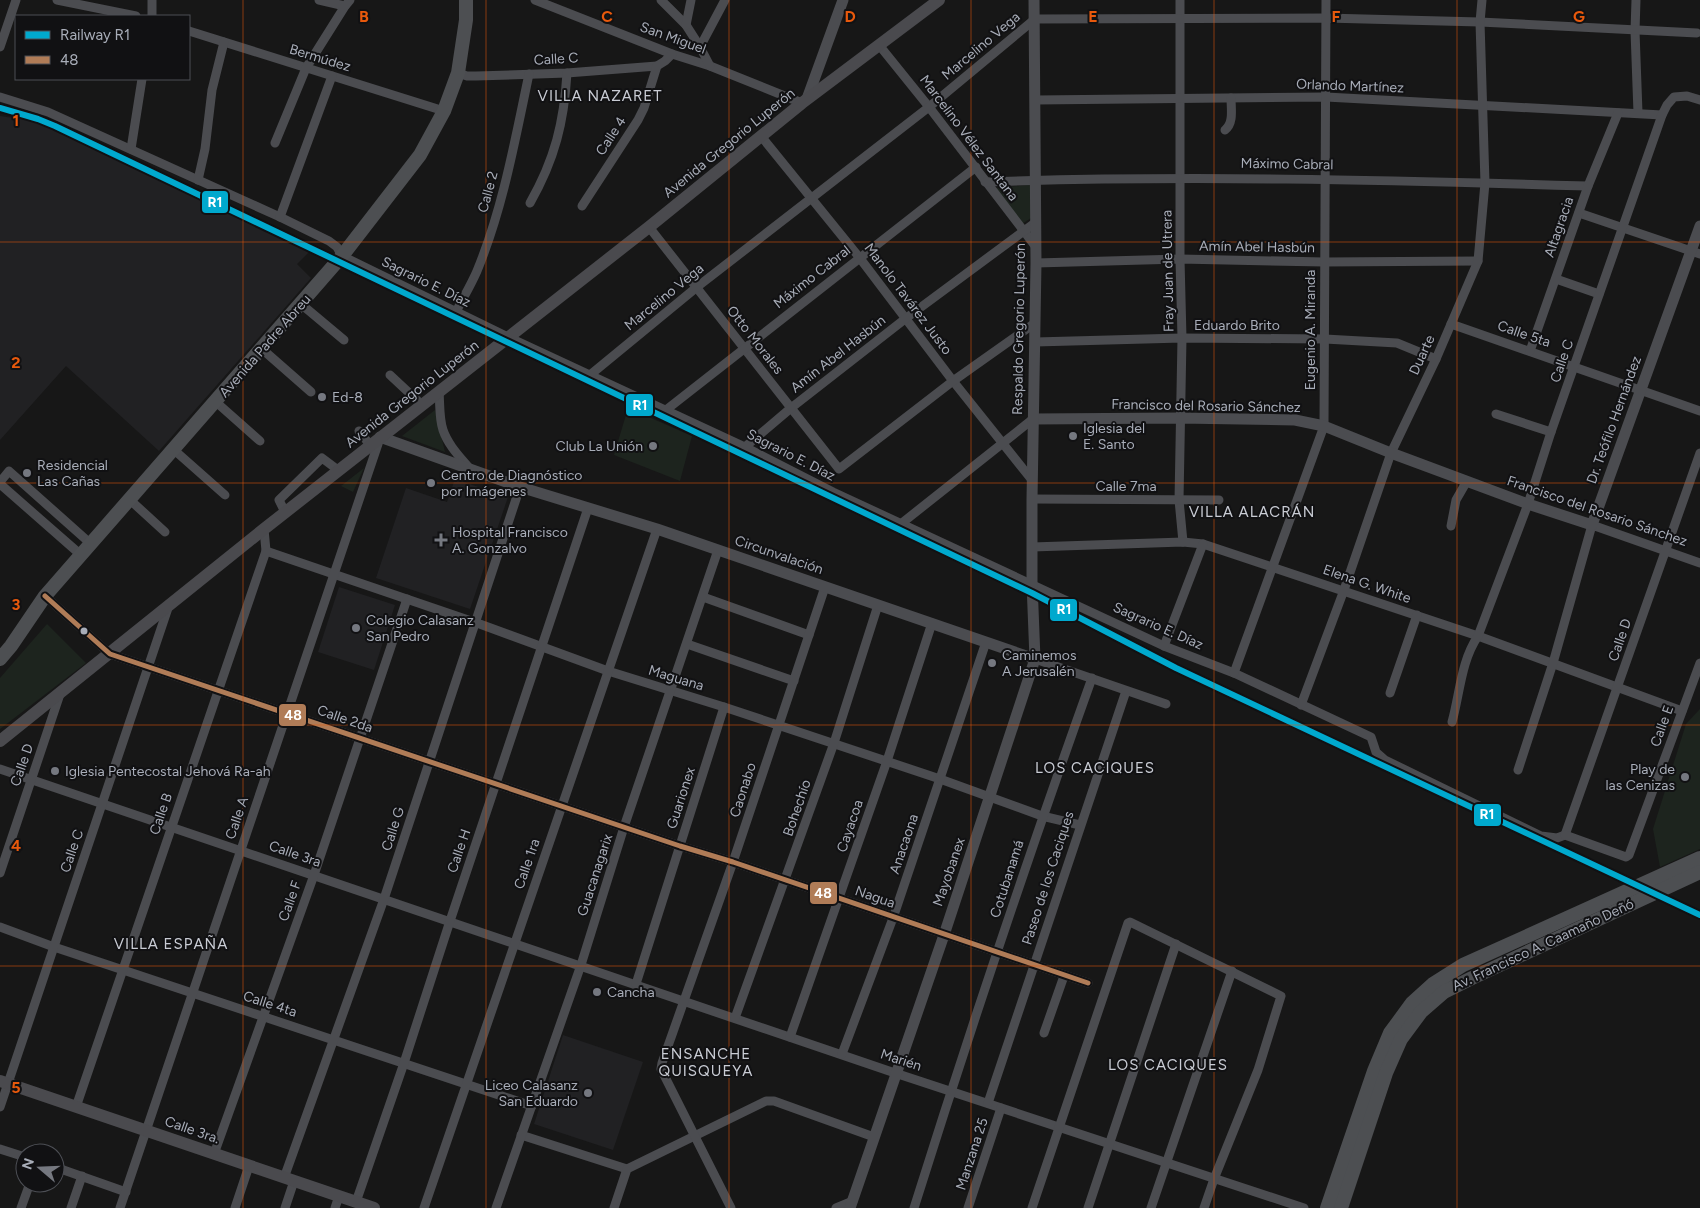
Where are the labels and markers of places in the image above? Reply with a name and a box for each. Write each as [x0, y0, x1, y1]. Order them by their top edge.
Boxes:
place label: Ed-8 [332, 389, 363, 406]
marker: Ed-8 [316, 391, 328, 403]
place label: Iglesia del E. Santo [1083, 420, 1145, 453]
marker: Iglesia del E. Santo [1067, 430, 1079, 442]
place label: Club La Unión [556, 438, 643, 455]
marker: Club La Unión [647, 440, 659, 452]
place label: Residencial Las Cañas [37, 457, 108, 490]
marker: Residencial Las Cañas [21, 467, 33, 479]
place label: Centro de Diagnóstico por Imágenes [441, 467, 582, 500]
marker: Centro de Diagnóstico por Imágenes [425, 477, 437, 489]
place label: Hospital Francisco A. Gonzalvo [452, 524, 568, 557]
marker: Hospital Francisco A. Gonzalvo [434, 533, 448, 547]
place label: Colegio Calasanz San Pedro [366, 612, 474, 645]
marker: Colegio Calasanz San Pedro [350, 622, 362, 634]
unlabelled marker [79, 626, 89, 636]
place label: Caminemos A Jerusalén [1002, 647, 1076, 680]
marker: Caminemos A Jerusalén [986, 657, 998, 669]
place label: Play de las Cenizas [1605, 761, 1675, 794]
place label: Iglesia Pentecostal Jehová Ra-ah [65, 763, 271, 780]
marker: Iglesia Pentecostal Jehová Ra-ah [49, 765, 61, 777]
marker: Play de las Cenizas [1679, 771, 1691, 783]
place label: Cancha [607, 984, 655, 1001]
marker: Cancha [591, 986, 603, 998]
place label: Liceo Calasanz San Eduardo [485, 1077, 578, 1110]
marker: Liceo Calasanz San Eduardo [582, 1087, 594, 1099]

